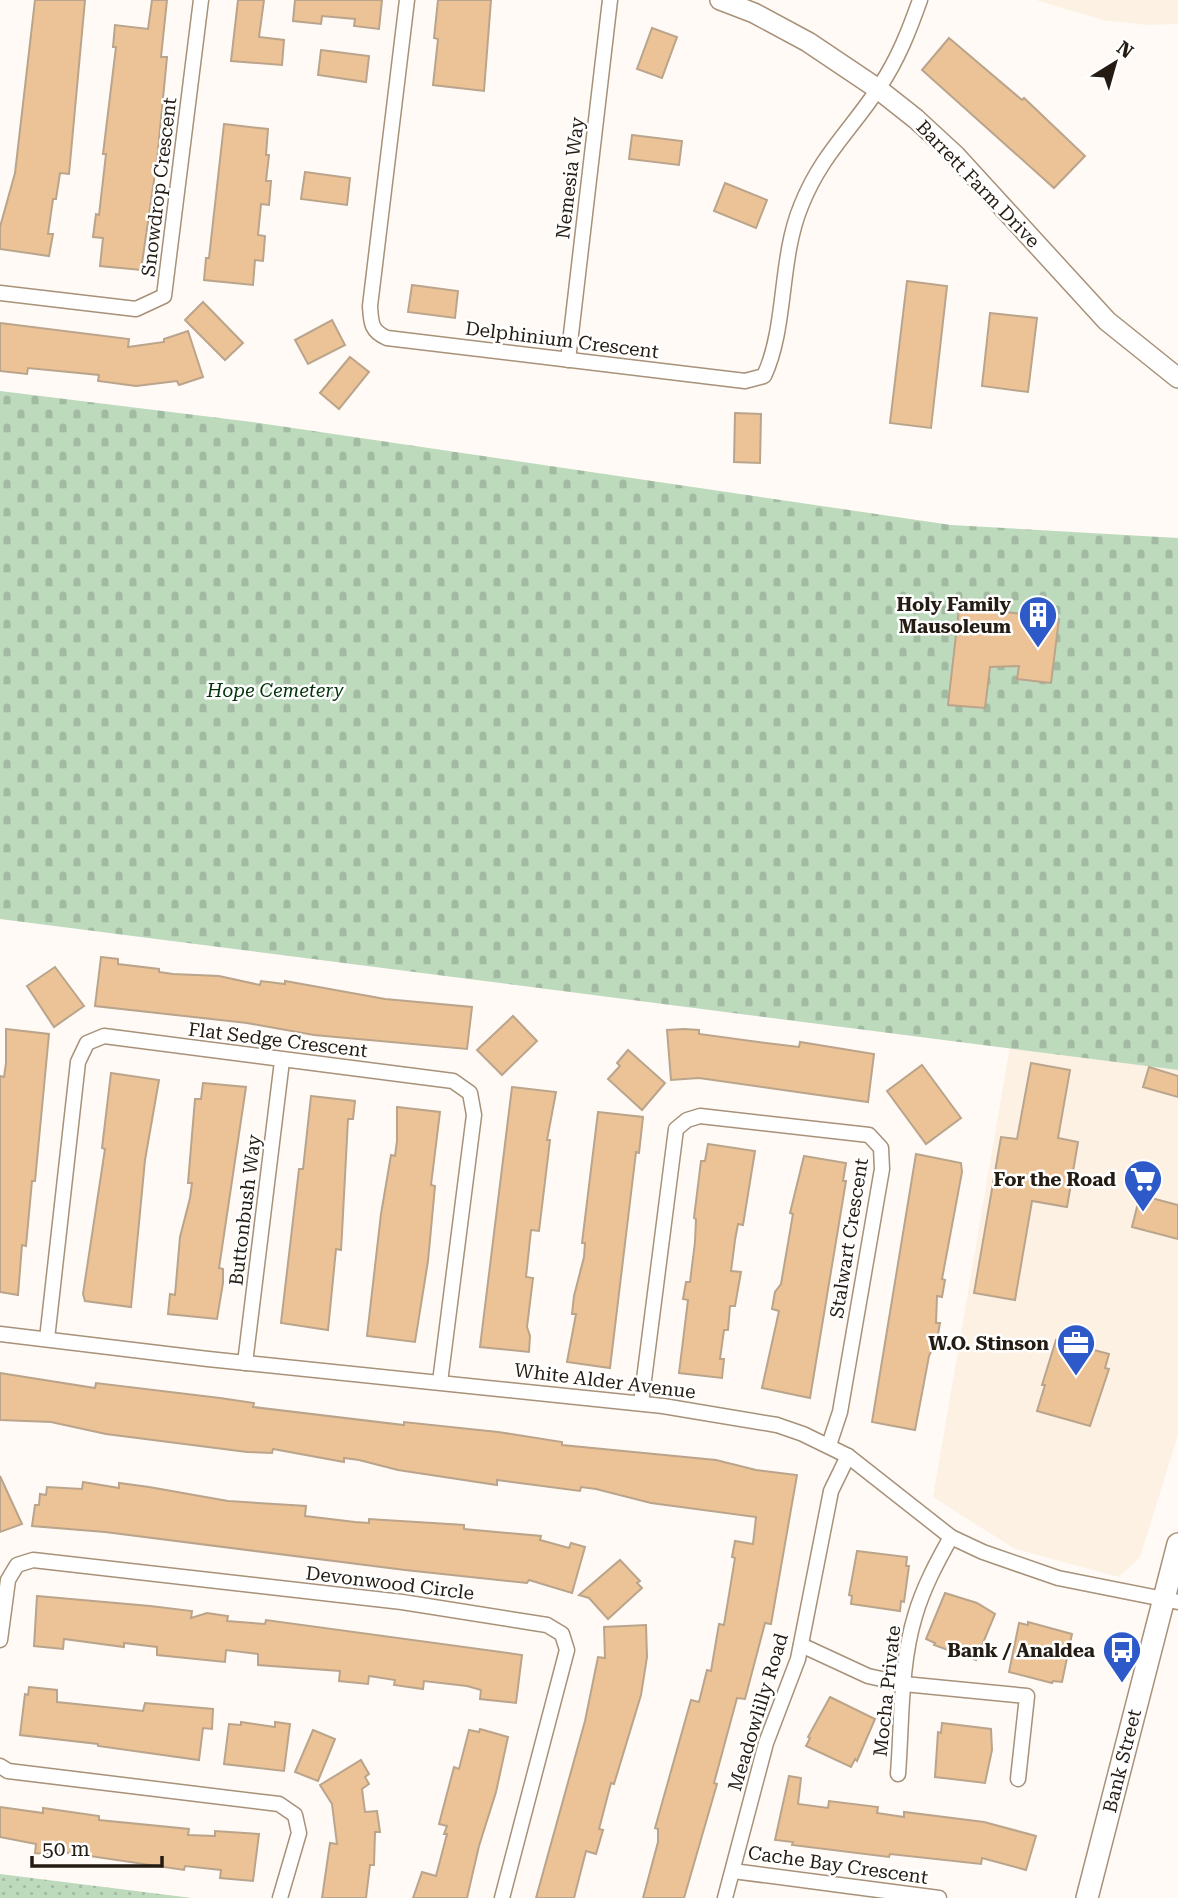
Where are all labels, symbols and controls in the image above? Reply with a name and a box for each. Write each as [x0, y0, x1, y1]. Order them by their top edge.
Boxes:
north arrow [1080, 28, 1150, 98]
text: N [1112, 36, 1138, 64]
street label: Snowdrop Crescent [137, 96, 181, 278]
street label: Nemesia Way [551, 115, 589, 240]
street label: Barrett Farm Drive [911, 115, 1045, 253]
street label: Delphinium Crescent [464, 317, 660, 363]
place label: Holy Family Mausoleum [897, 593, 1012, 638]
building icon: Holy Family Mausoleum [1017, 594, 1059, 649]
park label: Hope Cemetery [206, 679, 344, 702]
street label: Flat Sedge Crescent [187, 1018, 369, 1062]
street label: Buttonbush Way [224, 1132, 266, 1287]
street label: Stalwart Crescent [825, 1156, 873, 1320]
supermarket icon: For the Road [1122, 1158, 1164, 1213]
place label: For the Road [994, 1168, 1116, 1191]
office icon: W.O. Stinson [1055, 1322, 1097, 1377]
place label: W.O. Stinson [928, 1332, 1049, 1355]
street label: White Alder Avenue [513, 1358, 697, 1404]
street label: Devonwood Circle [305, 1561, 475, 1605]
street label: Mocha Private [869, 1624, 905, 1758]
bus stop icon: Bank / Analdea [1101, 1629, 1143, 1684]
street label: Meadowlilly Road [723, 1630, 793, 1794]
place label: Bank / Analdea [947, 1639, 1095, 1662]
street label: Bank Street [1098, 1707, 1146, 1815]
scale bar [32, 1825, 161, 1869]
text: 50 m [42, 1837, 90, 1861]
street label: Cache Bay Crescent [747, 1841, 929, 1889]

